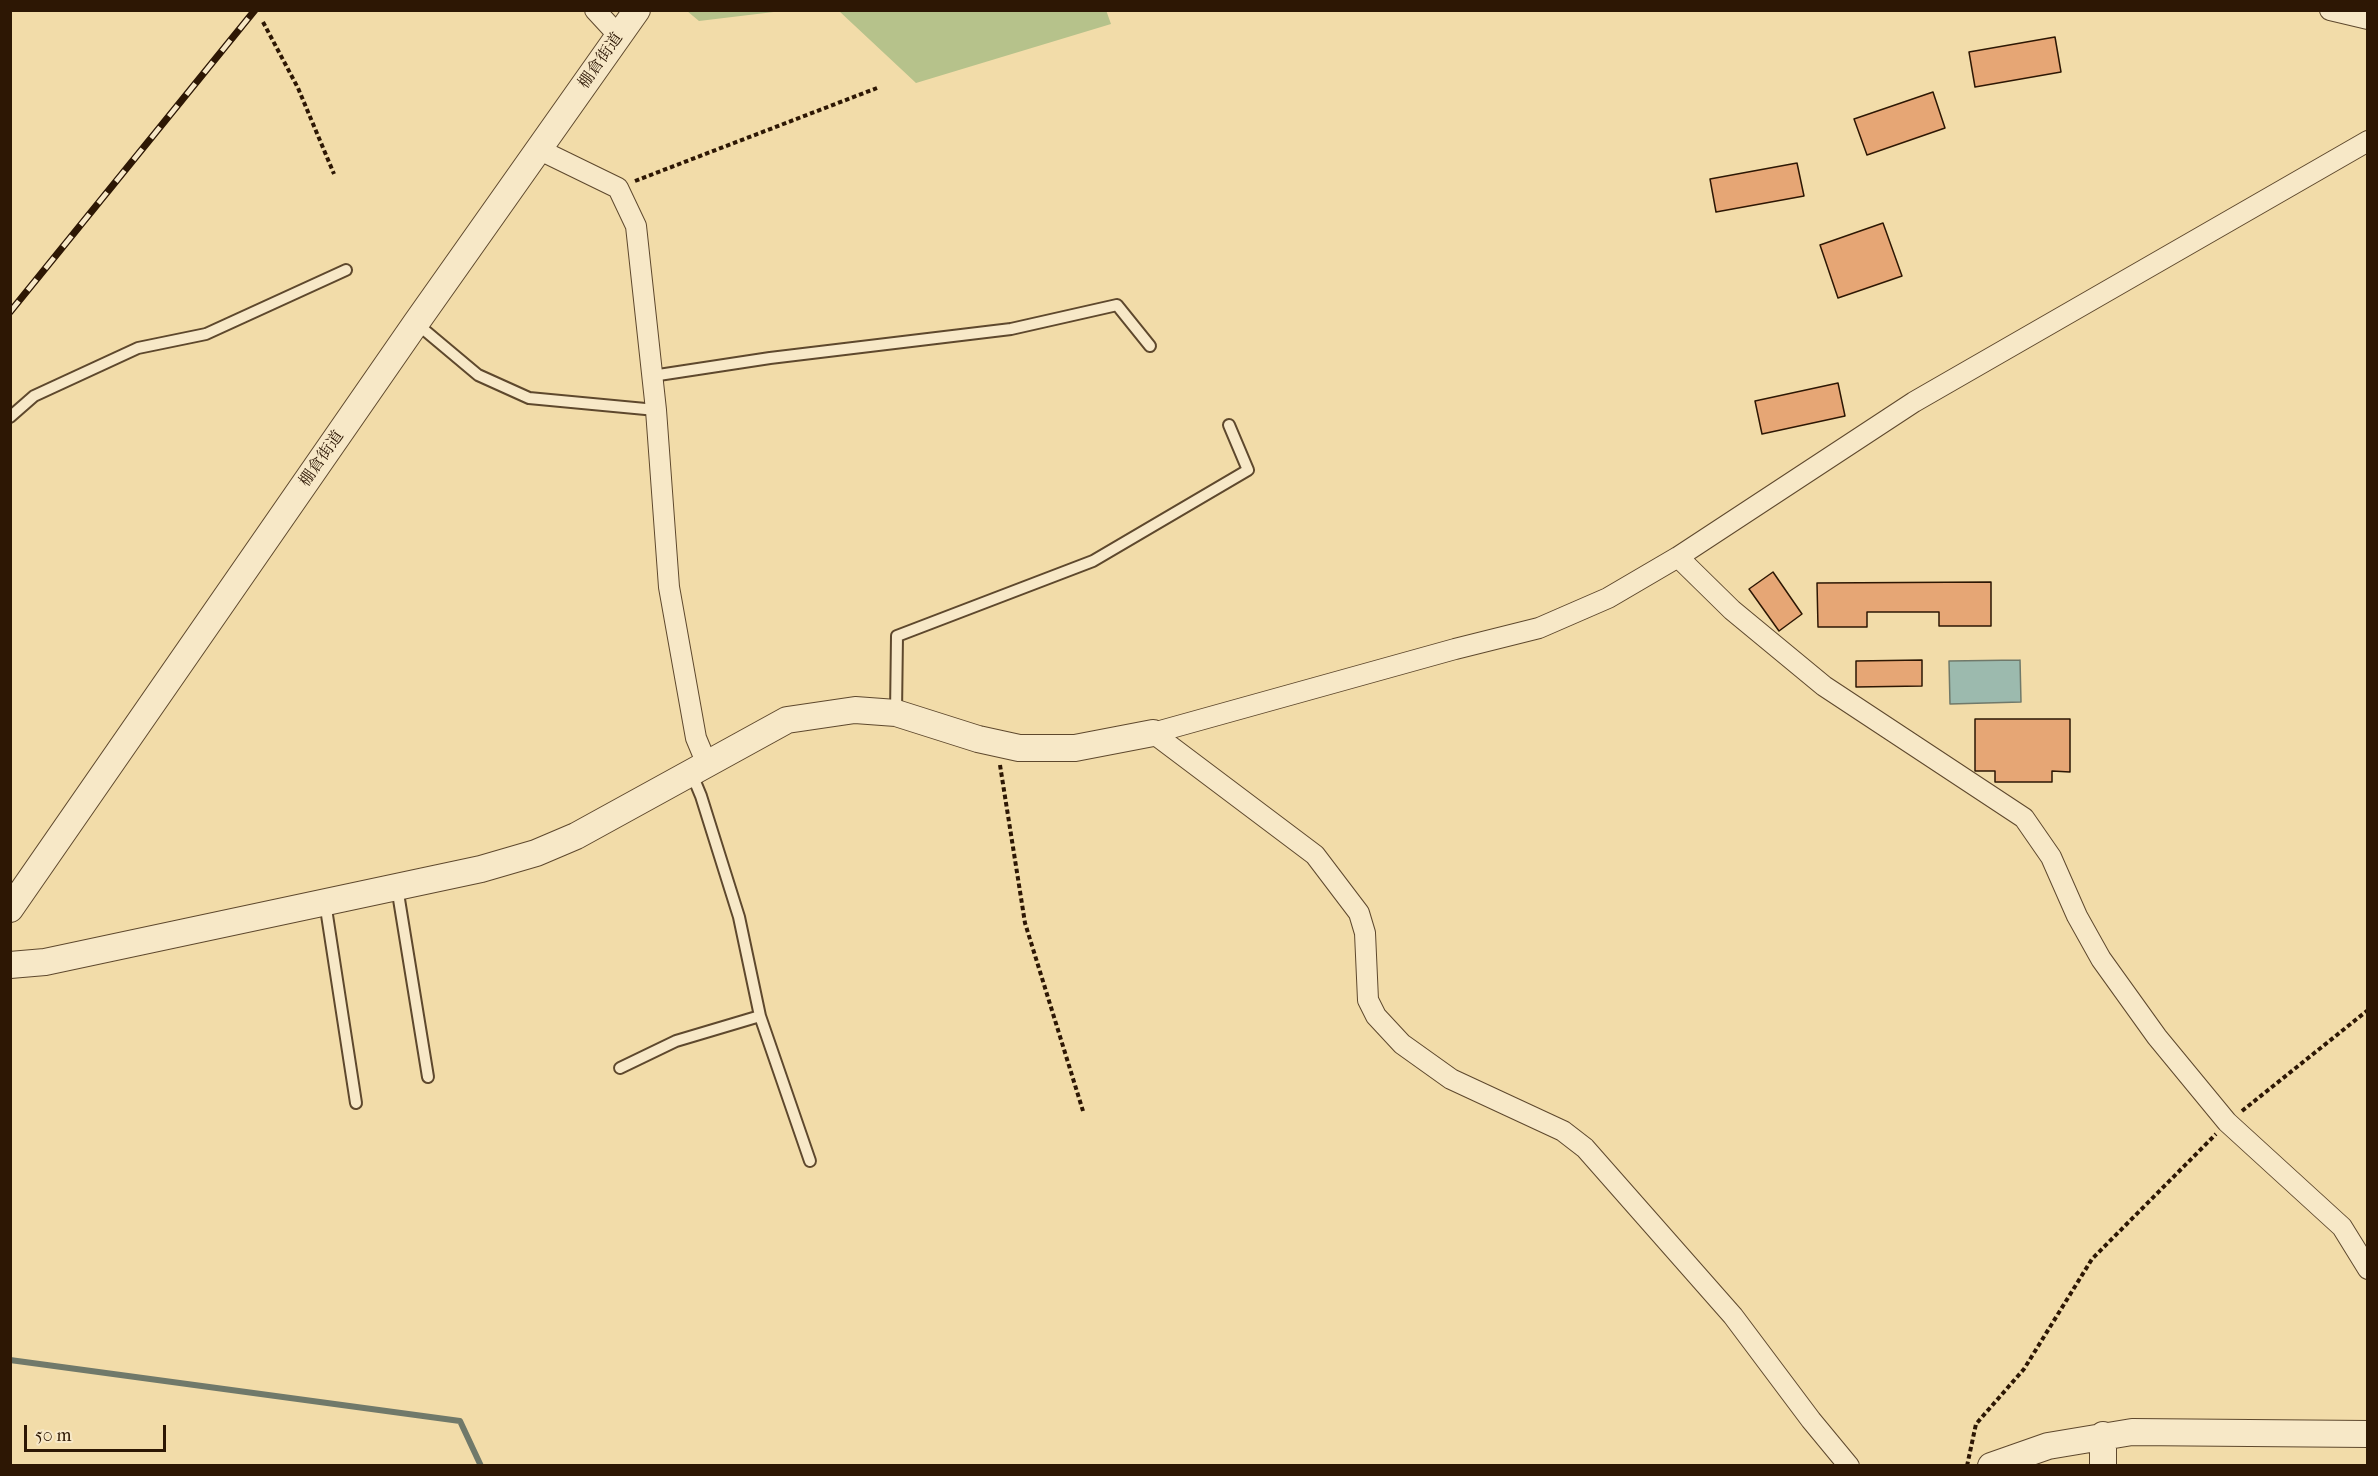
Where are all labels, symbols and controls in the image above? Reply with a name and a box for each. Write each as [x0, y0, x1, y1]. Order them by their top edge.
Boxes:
street label: 棚倉街道 [575, 29, 627, 93]
street label: 棚倉街道 [296, 427, 348, 491]
scale bar [27, 1413, 170, 1451]
text: 50 m [35, 1425, 71, 1446]

